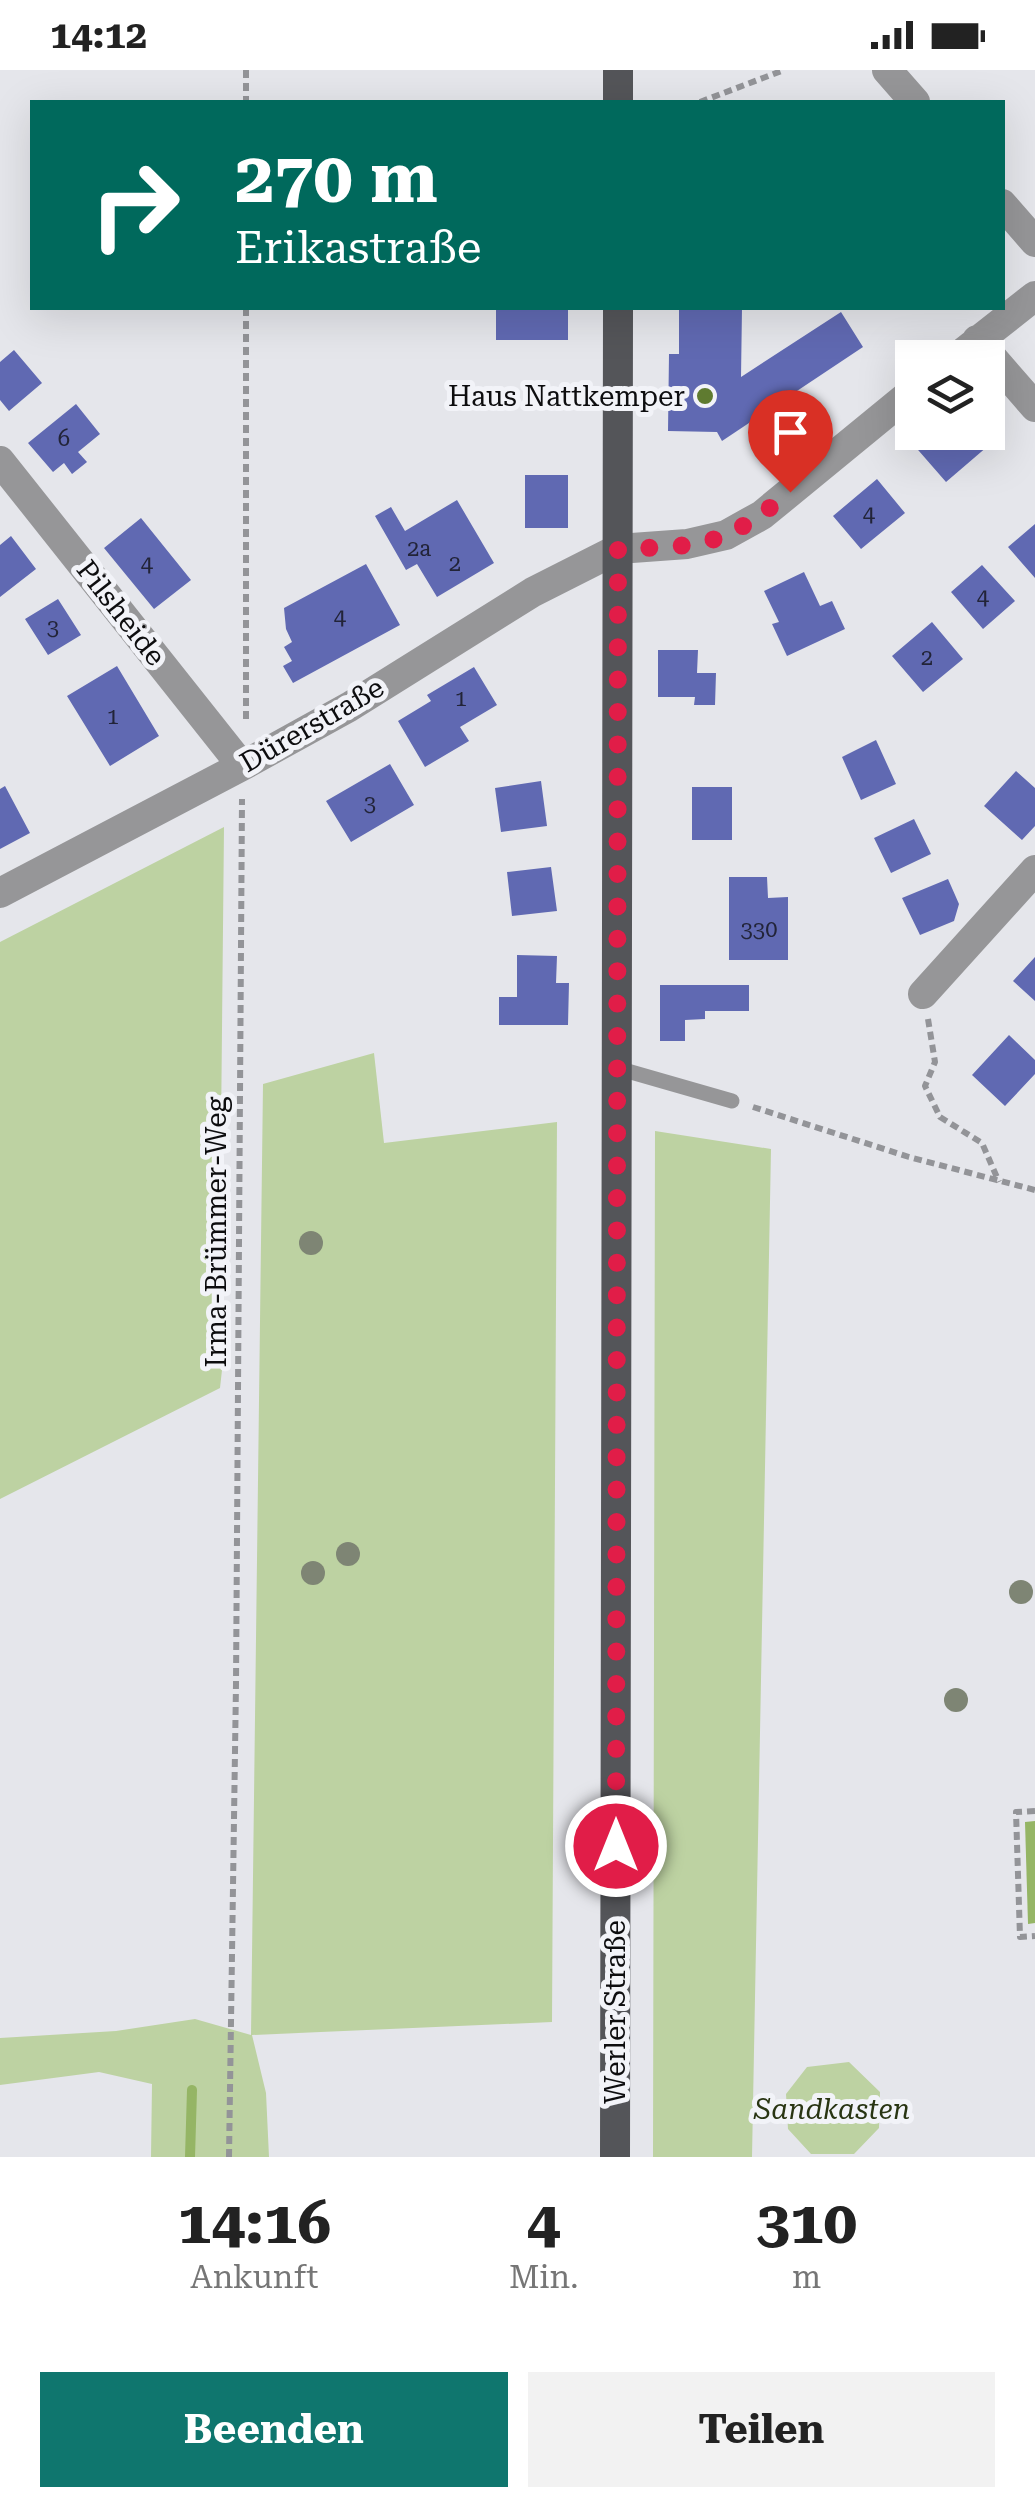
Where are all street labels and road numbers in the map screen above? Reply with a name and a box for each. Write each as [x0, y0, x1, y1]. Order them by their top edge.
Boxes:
street label: Pilsheide [70, 554, 172, 672]
street label: Dürerstraße [234, 671, 390, 779]
street label: Irma-Brümmer-Weg [200, 1096, 233, 1367]
street label: Werler Straße [599, 1920, 632, 2104]

